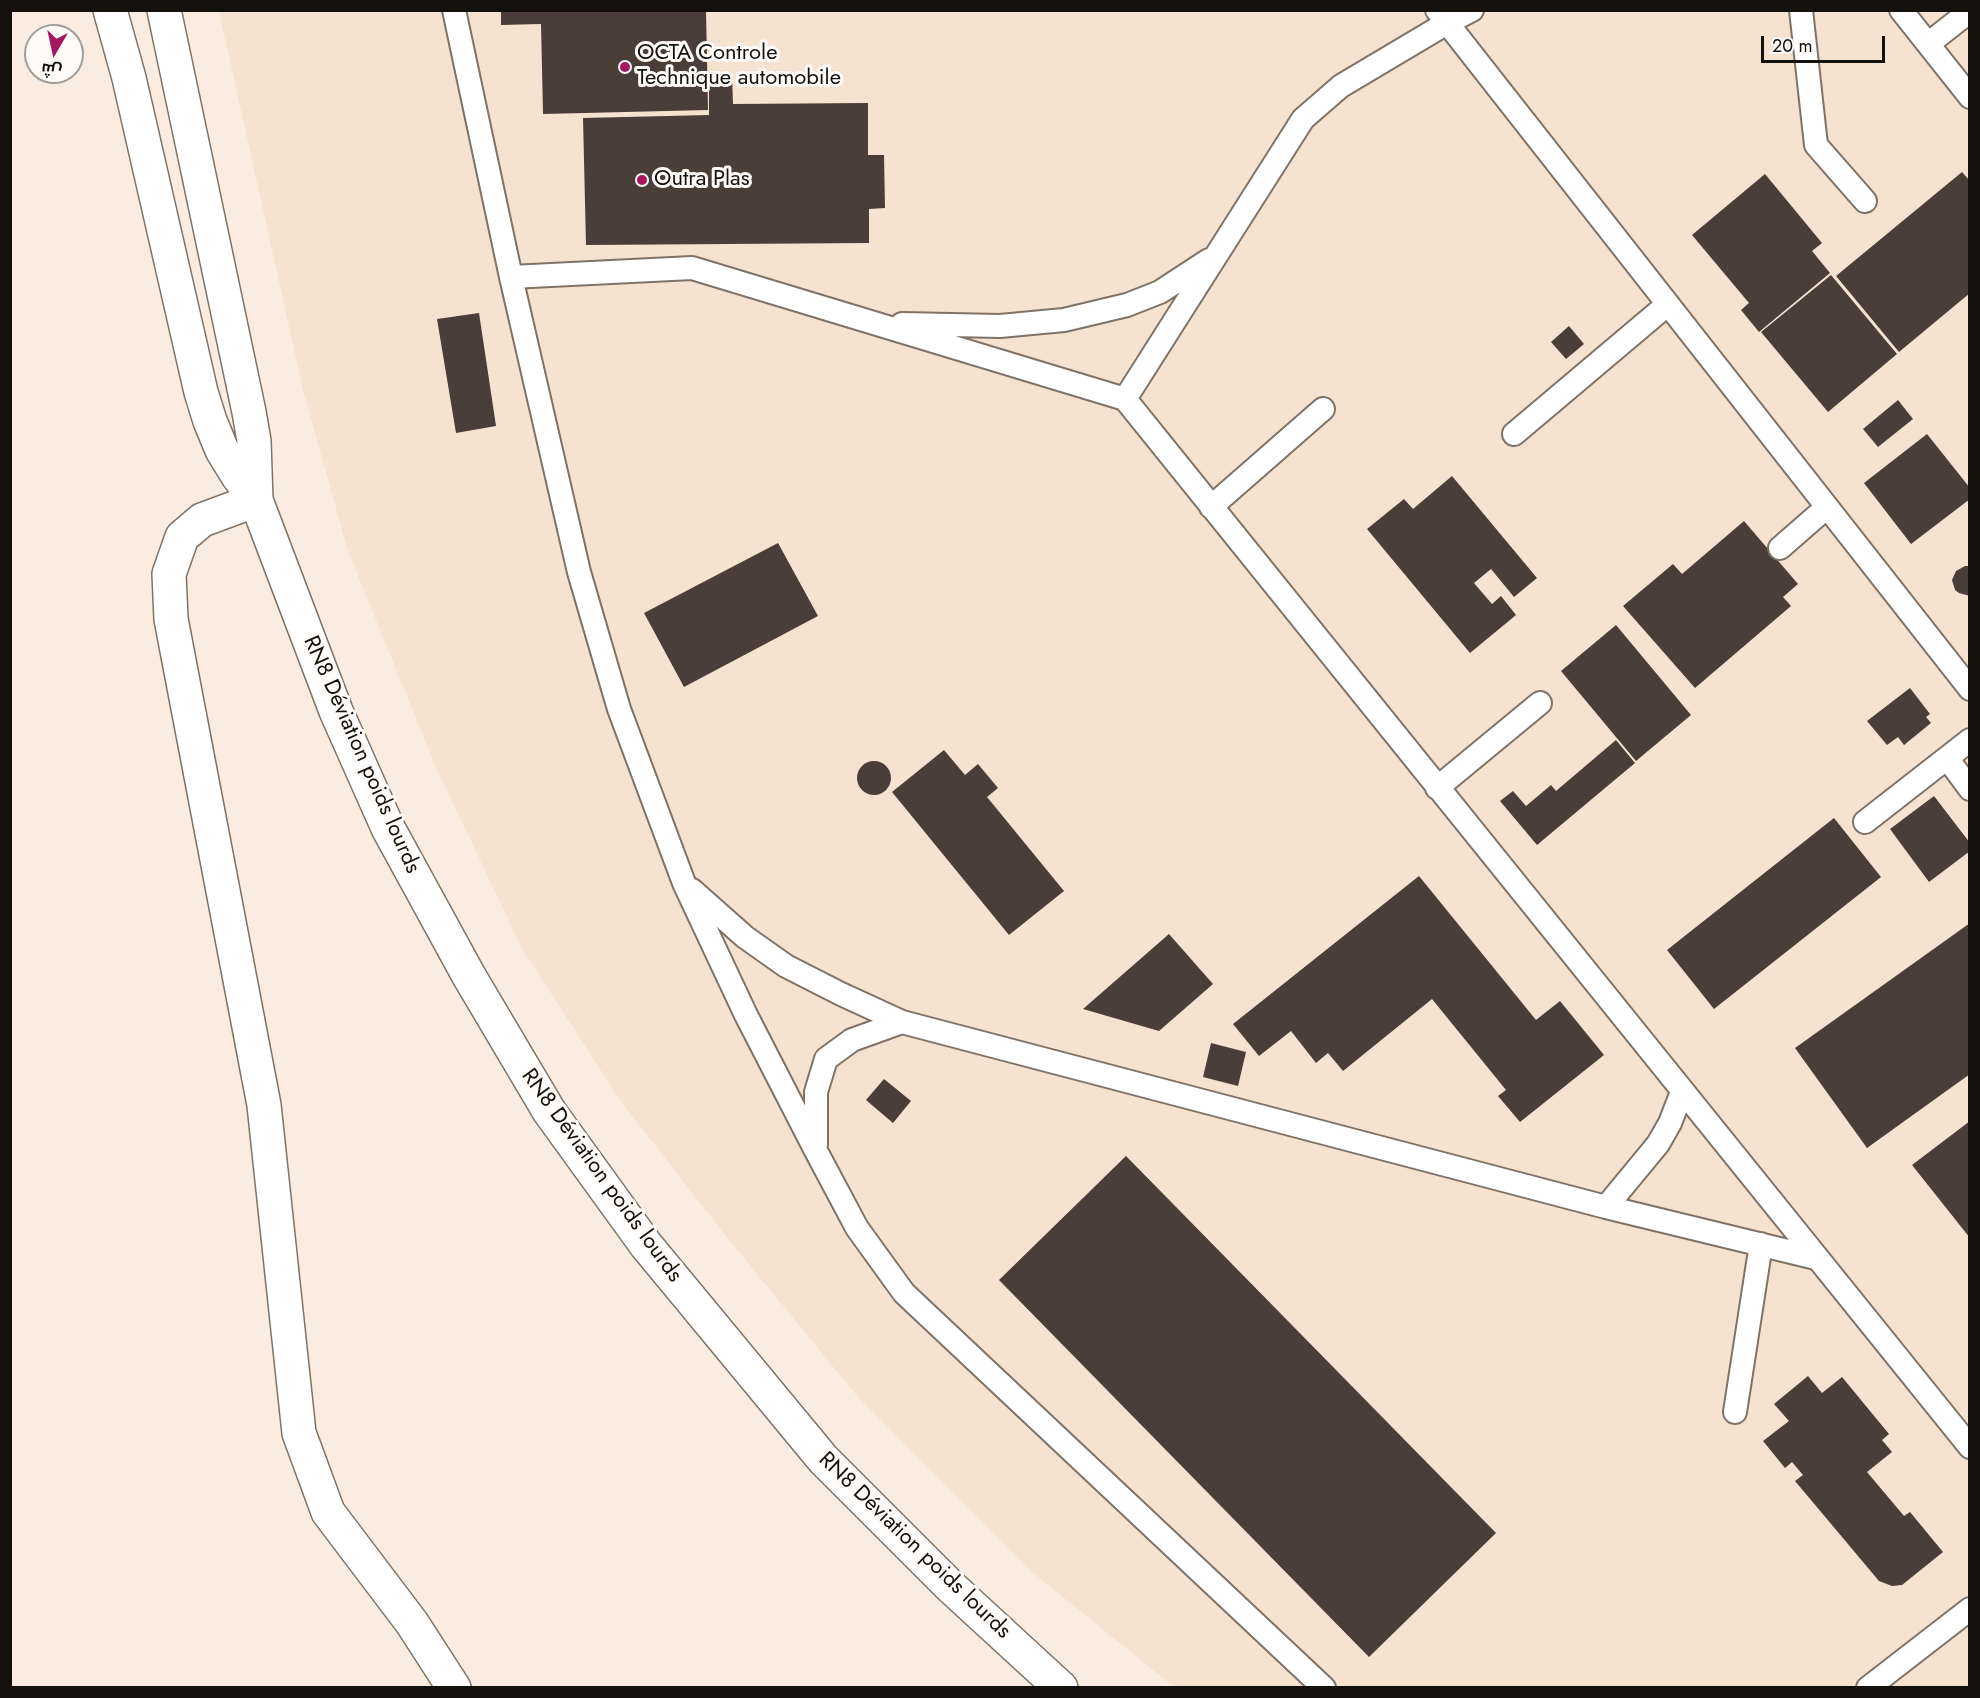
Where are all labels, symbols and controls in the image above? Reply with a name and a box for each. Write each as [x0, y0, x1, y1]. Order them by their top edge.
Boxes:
north arrow [24, 24, 84, 84]
scale bar [1764, 24, 1888, 62]
text: 20 m [1772, 33, 1812, 59]
place label: OCTA Controle Technique automobile [637, 41, 841, 92]
text: ش [39, 57, 63, 83]
marker: OCTA Controle Technique automobile [618, 60, 632, 74]
place label: Outra Plas [654, 167, 750, 193]
marker: Outra Plas [635, 173, 649, 187]
street label: RN8 Déviation poids lourds [297, 632, 425, 878]
street label: RN8 Déviation poids lourds [515, 1064, 687, 1288]
street label: RN8 Déviation poids lourds [812, 1447, 1016, 1645]

